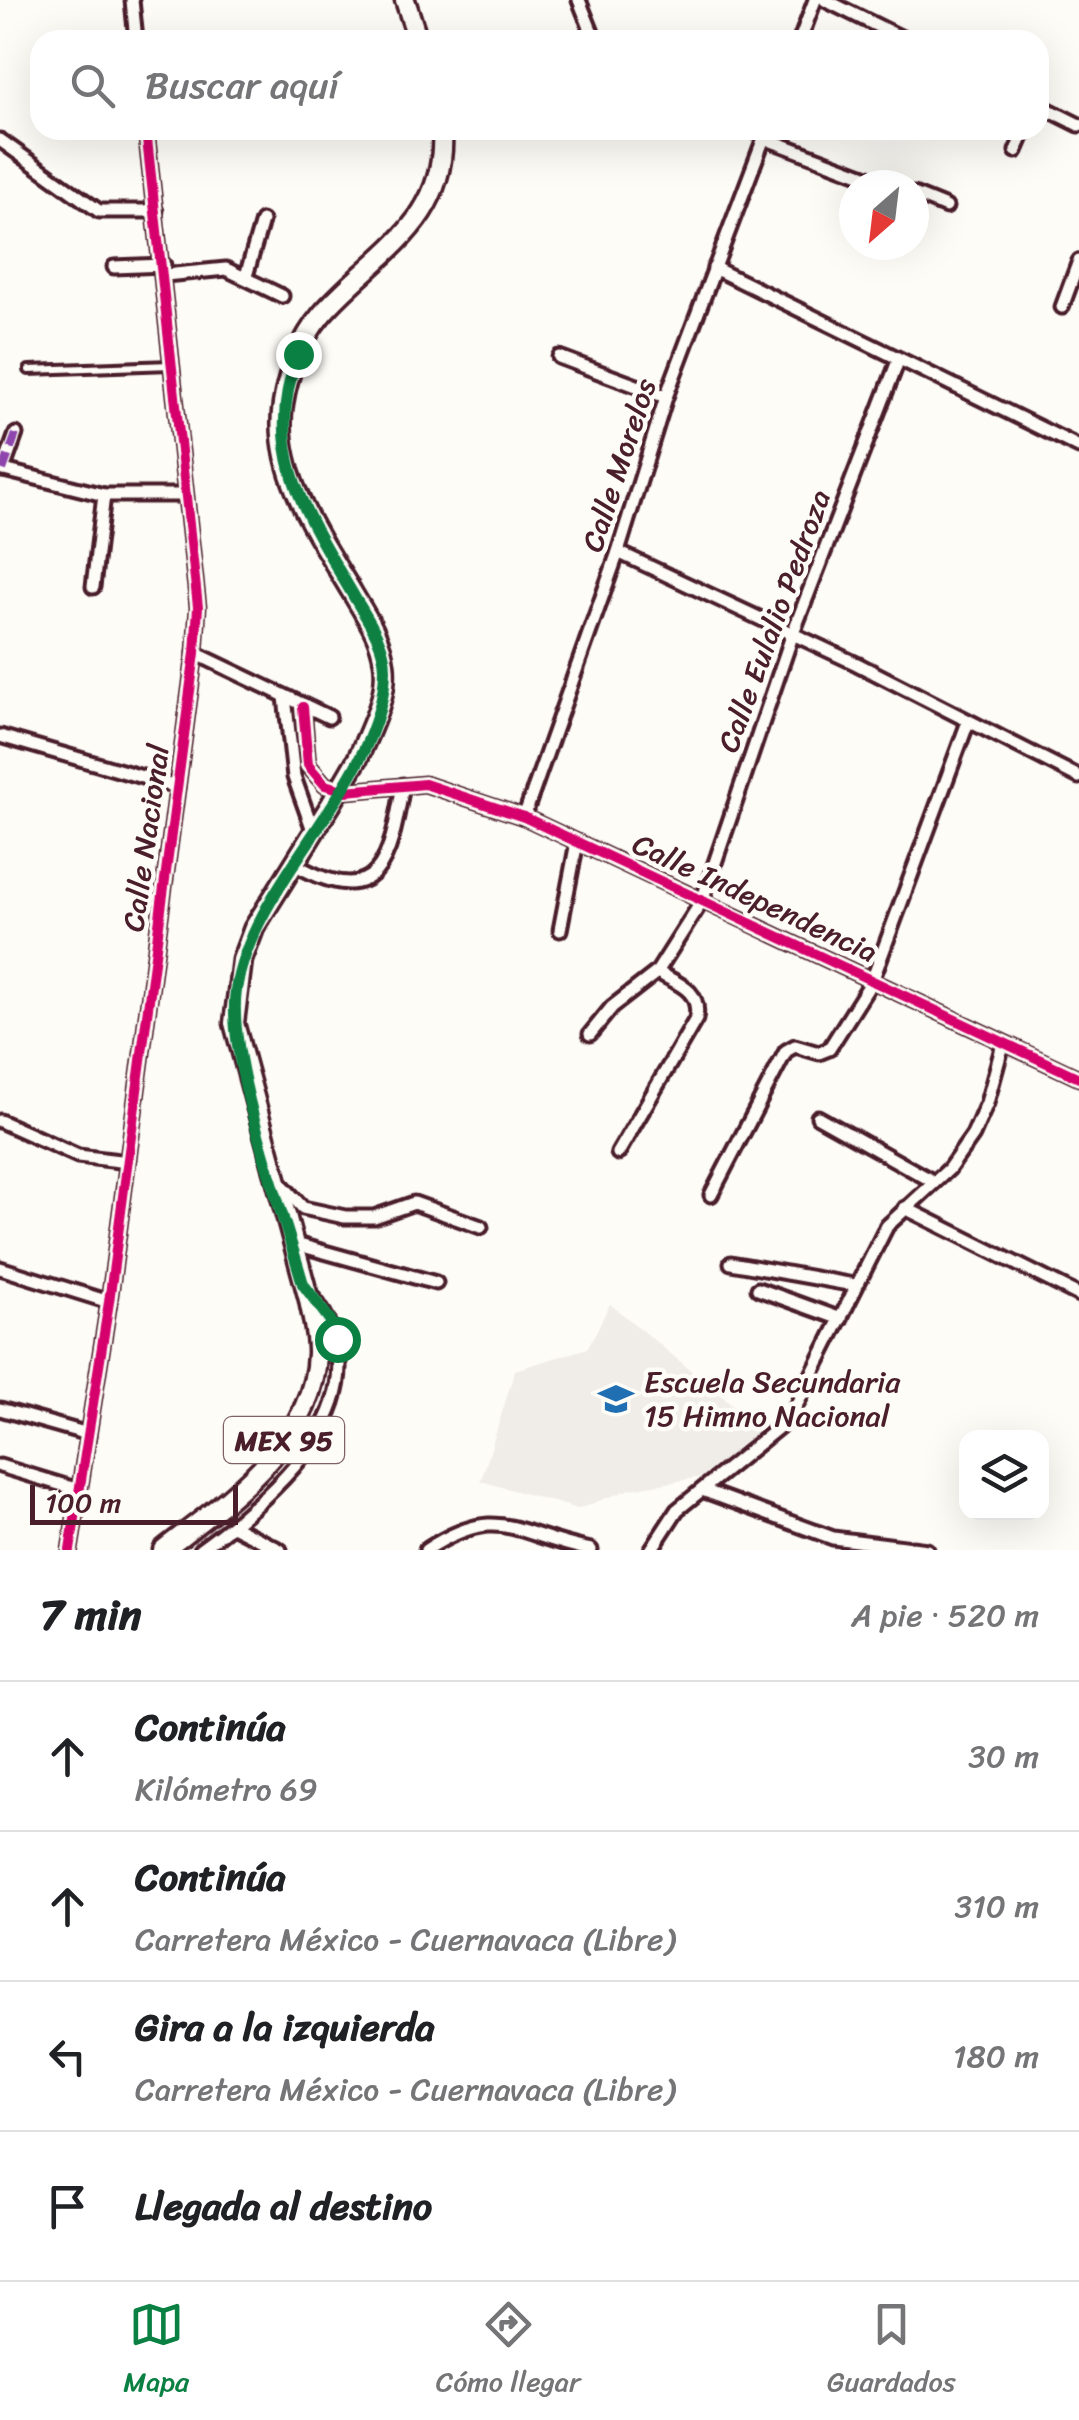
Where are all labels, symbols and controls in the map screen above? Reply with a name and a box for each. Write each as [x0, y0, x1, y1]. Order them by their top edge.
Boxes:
search box [30, 30, 1049, 140]
text: Buscar aquí [145, 52, 339, 119]
icon: search [65, 58, 120, 113]
north arrow [839, 170, 929, 260]
route end [276, 332, 322, 378]
street label: Calle Morelos [566, 371, 673, 559]
street label: Calle Eulalio Pedroza [701, 482, 847, 760]
street label: Calle Nacional [106, 739, 186, 935]
street label: Calle Independencia [623, 817, 887, 979]
route start [315, 1317, 361, 1363]
place label: Escuela Secundaria 15 Himno Nacional [644, 1355, 901, 1443]
school or university icon: Escuela Secundaria 15 Himno Nacional [597, 1380, 635, 1418]
road number: MEX 95 [224, 1417, 344, 1463]
map controls [959, 1430, 1049, 1520]
button: layers [959, 1430, 1049, 1520]
text: 100 m [45, 1478, 121, 1527]
scale bar [30, 1480, 238, 1524]
text: 7 min [40, 1578, 141, 1652]
text: A pie · 520 m [851, 1587, 1039, 1644]
text: Continúa [135, 1694, 286, 1761]
text: 30 m [968, 1728, 1039, 1785]
icon: ahead [40, 1729, 95, 1784]
text: Kilómetro 69 [135, 1761, 318, 1818]
text: Continúa [135, 1844, 286, 1911]
text: 310 m [955, 1878, 1039, 1935]
icon: ahead [40, 1879, 95, 1934]
text: Carretera México - Cuernavaca (Libre) [135, 1911, 675, 1968]
text: Gira a la izquierda [135, 1994, 435, 2061]
text: 180 m [953, 2028, 1039, 2085]
icon: left [40, 2029, 95, 2084]
text: Carretera México - Cuernavaca (Libre) [135, 2061, 675, 2118]
text: Llegada al destino [135, 2173, 432, 2240]
icon: arrive [40, 2179, 95, 2234]
tab: Mapa [123, 2297, 189, 2406]
tab: Cómo llegar [436, 2297, 580, 2406]
tab: Guardados [827, 2297, 956, 2406]

